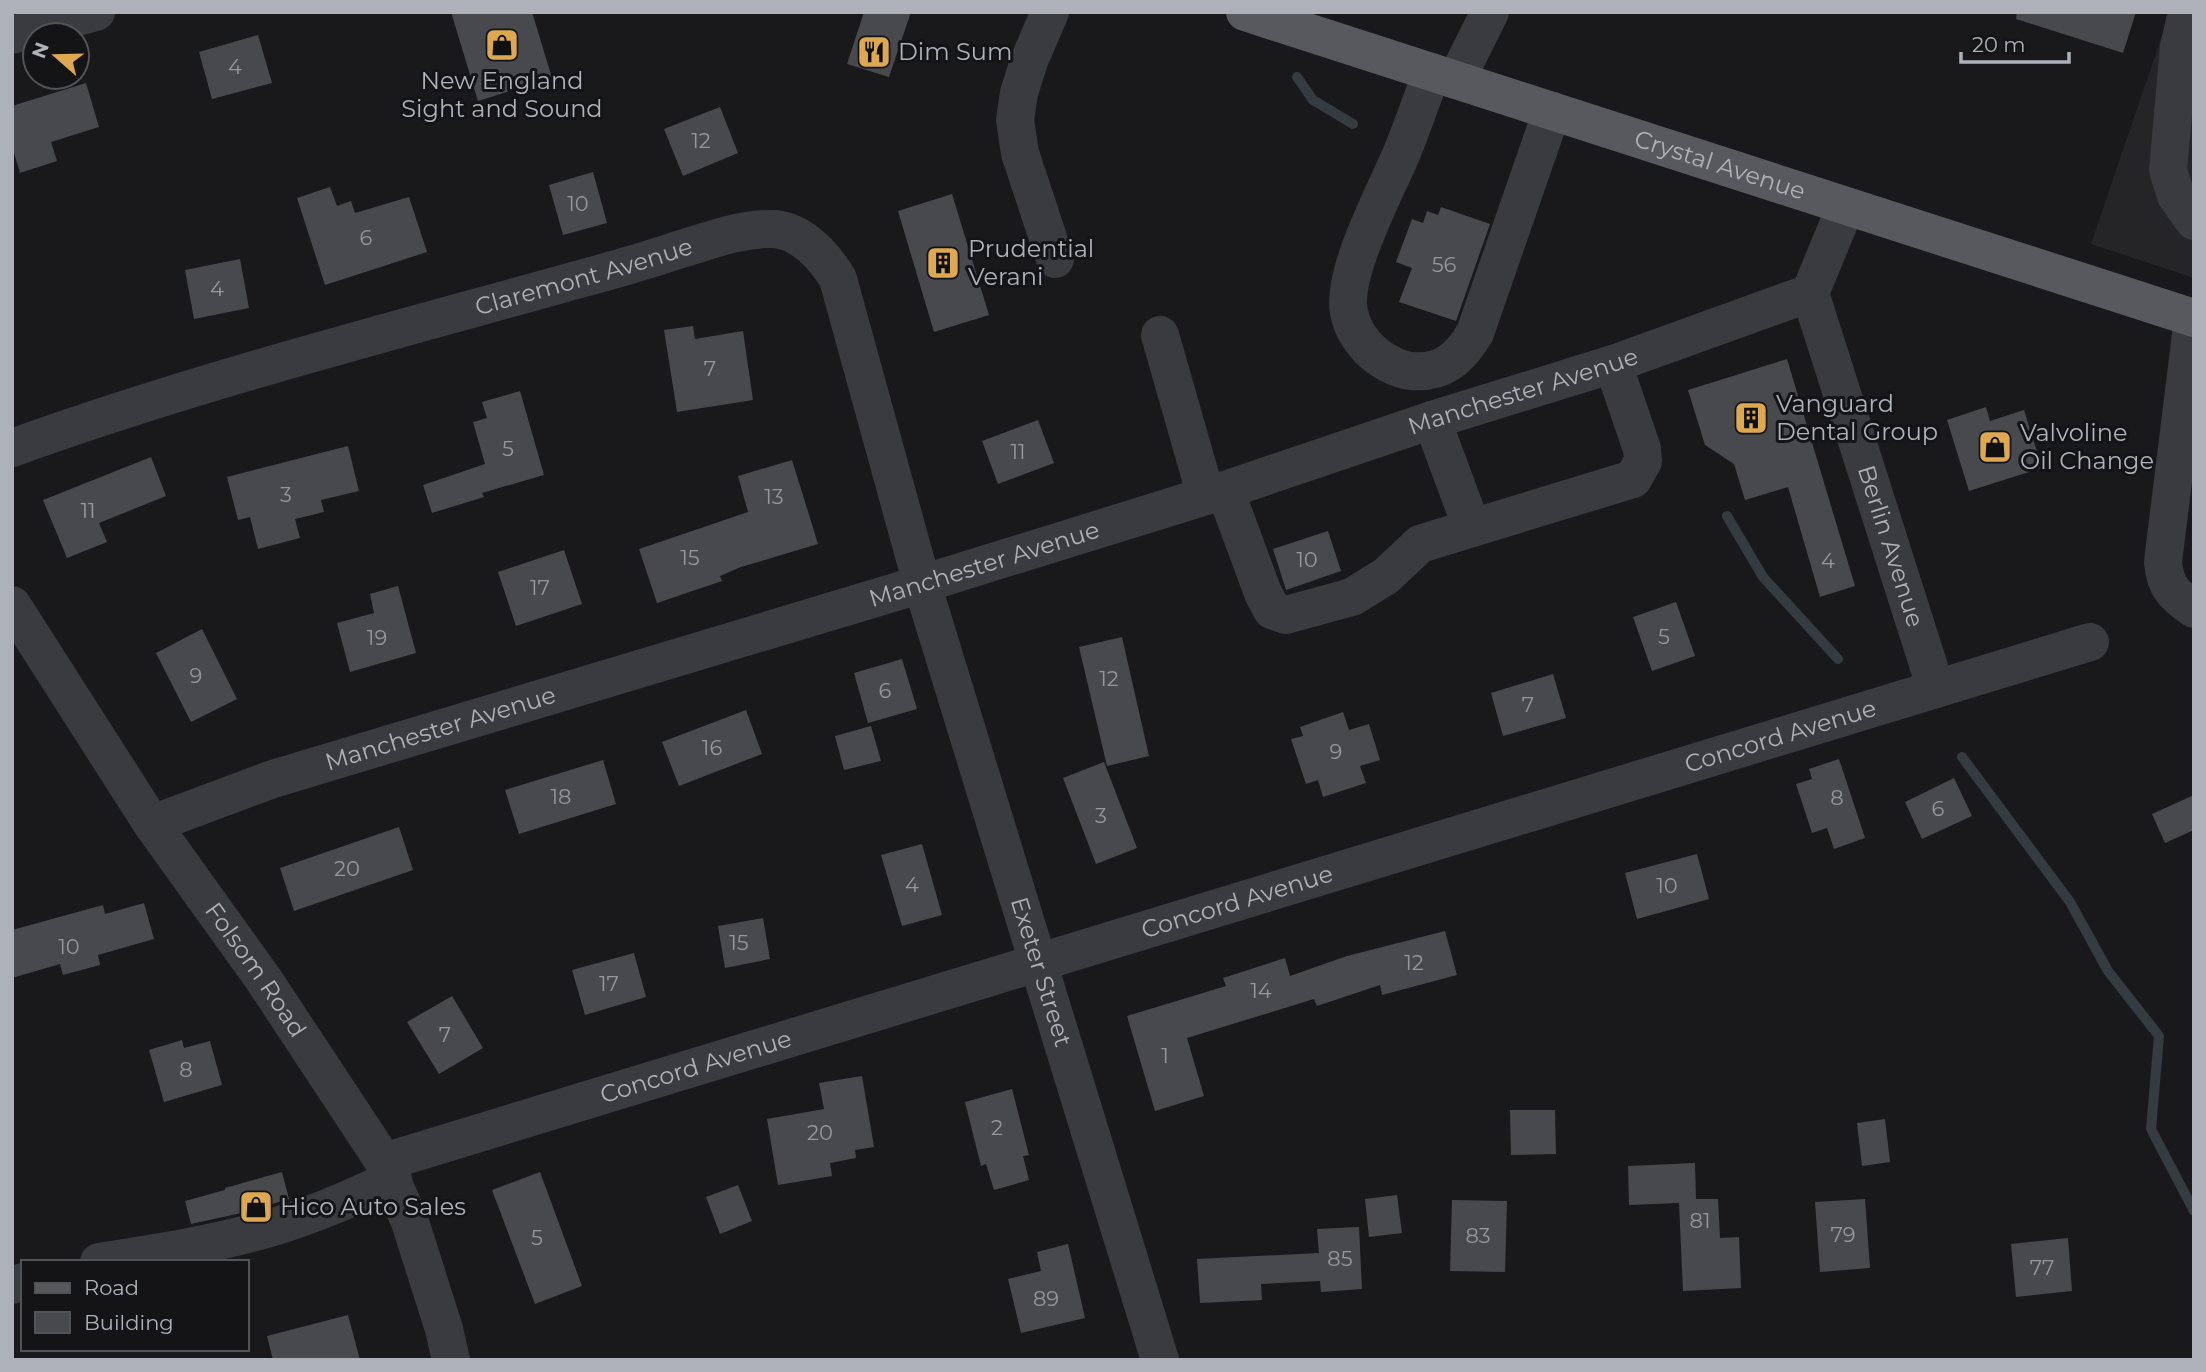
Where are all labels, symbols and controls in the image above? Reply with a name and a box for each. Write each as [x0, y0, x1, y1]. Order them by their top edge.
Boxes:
north arrow [21, 21, 91, 91]
scale bar [1961, 21, 2070, 65]
shop icon: New England Sight and Sound [483, 26, 521, 64]
text: 20 m [1972, 32, 2026, 57]
restaurant icon: Dim Sum [855, 33, 893, 71]
place label: Dim Sum [898, 37, 1012, 66]
text: N [27, 39, 54, 62]
house number: 4 [228, 54, 242, 79]
place label: New England Sight and Sound [401, 66, 603, 123]
street label: Crystal Avenue [1631, 124, 1809, 206]
house number: 12 [691, 128, 711, 153]
house number: 10 [567, 191, 589, 216]
house number: 6 [360, 225, 373, 250]
street label: Claremont Avenue [472, 231, 696, 321]
place label: Prudential Verani [968, 234, 1094, 291]
building icon: Prudential Verani [924, 244, 962, 282]
house number: 56 [1432, 252, 1457, 277]
house number: 4 [210, 276, 224, 301]
street label: Manchester Avenue [1404, 341, 1642, 441]
house number: 7 [704, 356, 716, 381]
place label: Vanguard Dental Group [1776, 389, 1938, 446]
building icon: Vanguard Dental Group [1732, 399, 1770, 437]
place label: Valvoline Oil Change [2020, 418, 2154, 475]
shop icon: Valvoline Oil Change [1976, 428, 2014, 466]
house number: 5 [502, 436, 514, 461]
house number: 11 [1010, 439, 1026, 464]
street label: Berlin Avenue [1852, 462, 1930, 631]
house number: 3 [280, 482, 292, 507]
house number: 13 [764, 484, 784, 509]
house number: 11 [80, 498, 96, 523]
street label: Manchester Avenue [866, 515, 1103, 613]
house number: 15 [680, 545, 700, 570]
house number: 10 [1296, 547, 1318, 572]
house number: 4 [1821, 548, 1835, 573]
house number: 17 [530, 575, 550, 600]
house number: 5 [1658, 624, 1670, 649]
house number: 19 [367, 625, 387, 650]
house number: 9 [190, 663, 202, 688]
house number: 12 [1099, 666, 1119, 691]
house number: 6 [879, 678, 892, 703]
street label: Manchester Avenue [322, 680, 559, 777]
house number: 7 [1522, 692, 1534, 717]
street label: Concord Avenue [1681, 693, 1880, 779]
house number: 16 [702, 735, 722, 760]
house number: 9 [1330, 739, 1342, 764]
house number: 18 [551, 784, 571, 809]
house number: 8 [1830, 785, 1844, 810]
house number: 6 [1932, 796, 1945, 821]
house number: 3 [1095, 803, 1107, 828]
house number: 20 [334, 856, 360, 881]
street label: Concord Avenue [1138, 859, 1336, 944]
house number: 4 [905, 872, 919, 897]
house number: 10 [1656, 873, 1678, 898]
street label: Exeter Street [1005, 893, 1078, 1050]
street label: Folsom Road [199, 897, 313, 1043]
house number: 15 [729, 930, 749, 955]
house number: 10 [58, 934, 80, 959]
house number: 12 [1404, 950, 1424, 975]
house number: 17 [599, 971, 619, 996]
house number: 14 [1250, 978, 1272, 1003]
house number: 7 [439, 1022, 451, 1047]
street label: Concord Avenue [596, 1024, 795, 1109]
house number: 1 [1161, 1043, 1169, 1068]
house number: 8 [179, 1057, 193, 1082]
house number: 2 [991, 1115, 1003, 1140]
house number: 20 [807, 1120, 833, 1145]
shop icon: Hico Auto Sales [237, 1188, 275, 1226]
place label: Hico Auto Sales [280, 1192, 466, 1221]
house number: 81 [1690, 1208, 1710, 1233]
house number: 79 [1830, 1222, 1856, 1247]
house number: 83 [1465, 1223, 1491, 1248]
house number: 5 [531, 1225, 543, 1250]
house number: 85 [1327, 1246, 1353, 1271]
house number: 77 [2030, 1255, 2054, 1280]
legend [21, 1260, 248, 1351]
text: Road [84, 1275, 139, 1300]
house number: 89 [1033, 1286, 1059, 1311]
text: Building [84, 1310, 174, 1335]

